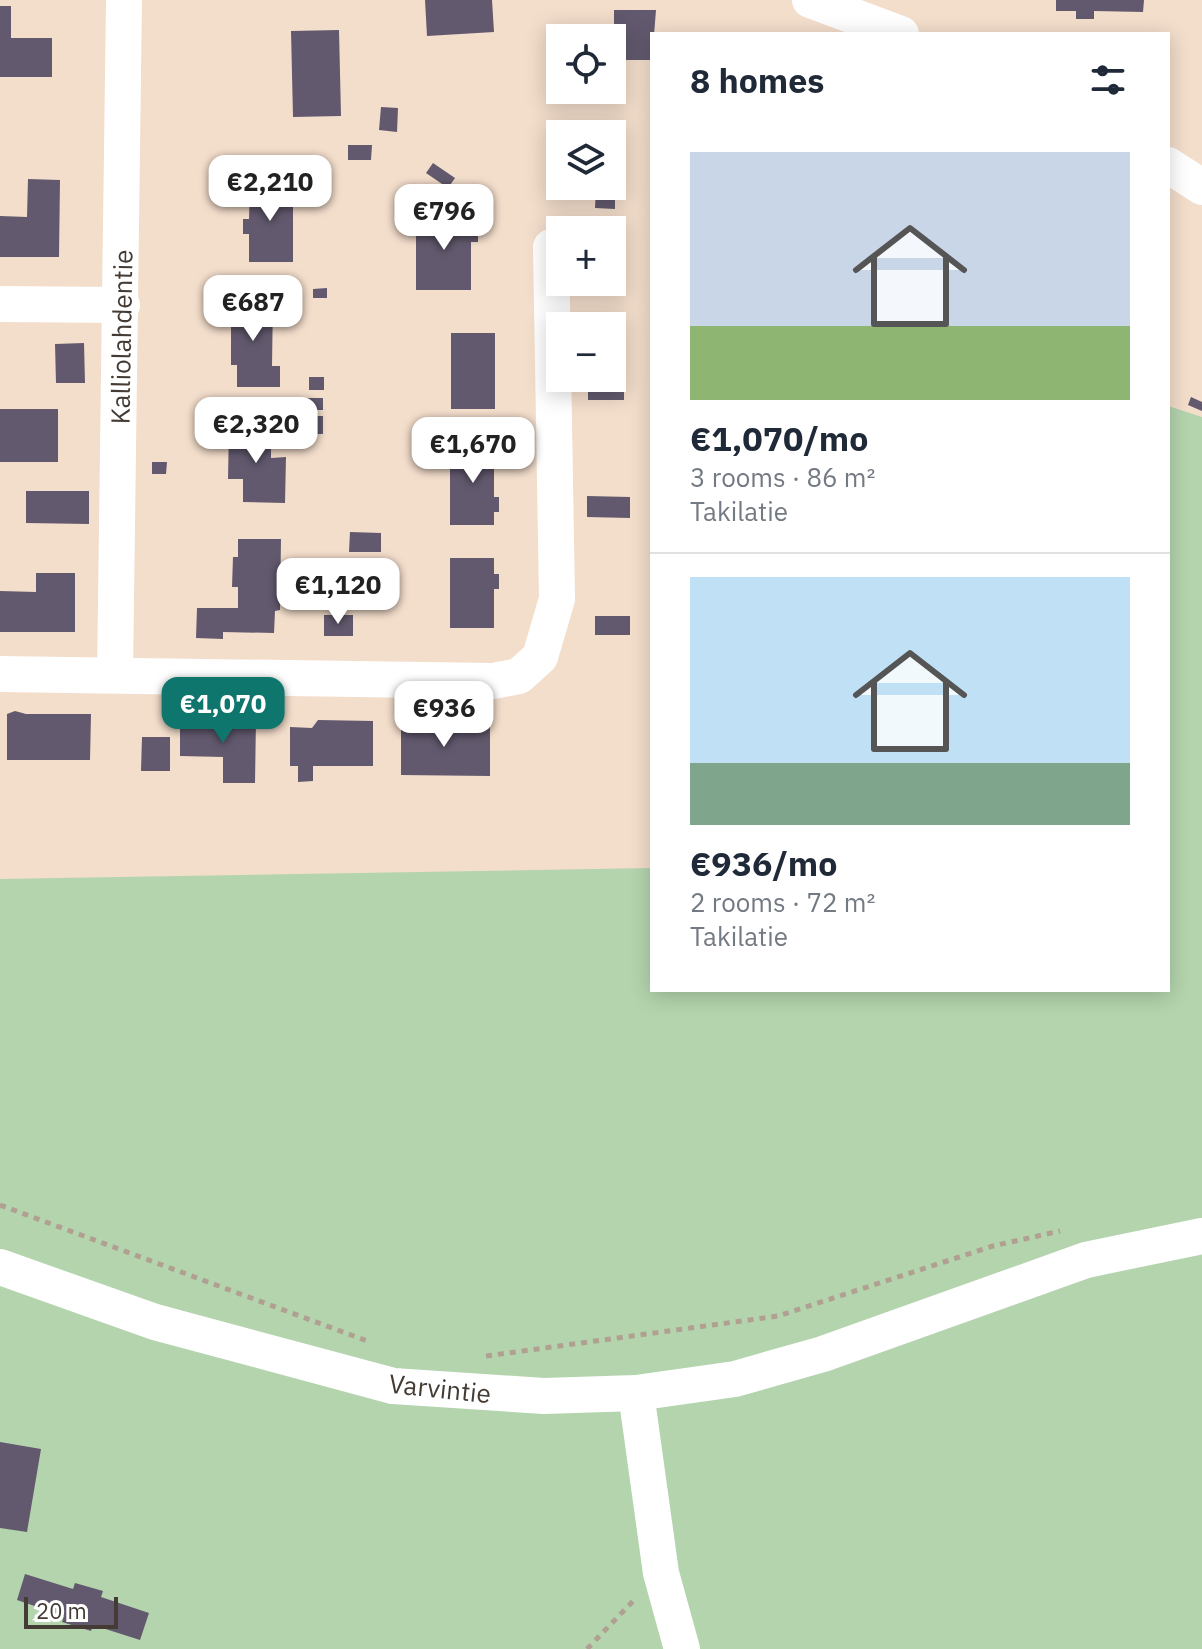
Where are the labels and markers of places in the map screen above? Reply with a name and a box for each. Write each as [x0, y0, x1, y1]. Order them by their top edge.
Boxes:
pin: €2,210 [205, 155, 335, 223]
pin: €796 [397, 184, 491, 252]
pin: €687 [206, 275, 300, 343]
pin: €2,320 [191, 397, 321, 465]
pin: €1,670 [408, 417, 538, 485]
pin: €1,120 [273, 558, 403, 626]
pin: €1,070 [158, 677, 288, 745]
pin: €936 [397, 681, 491, 749]

